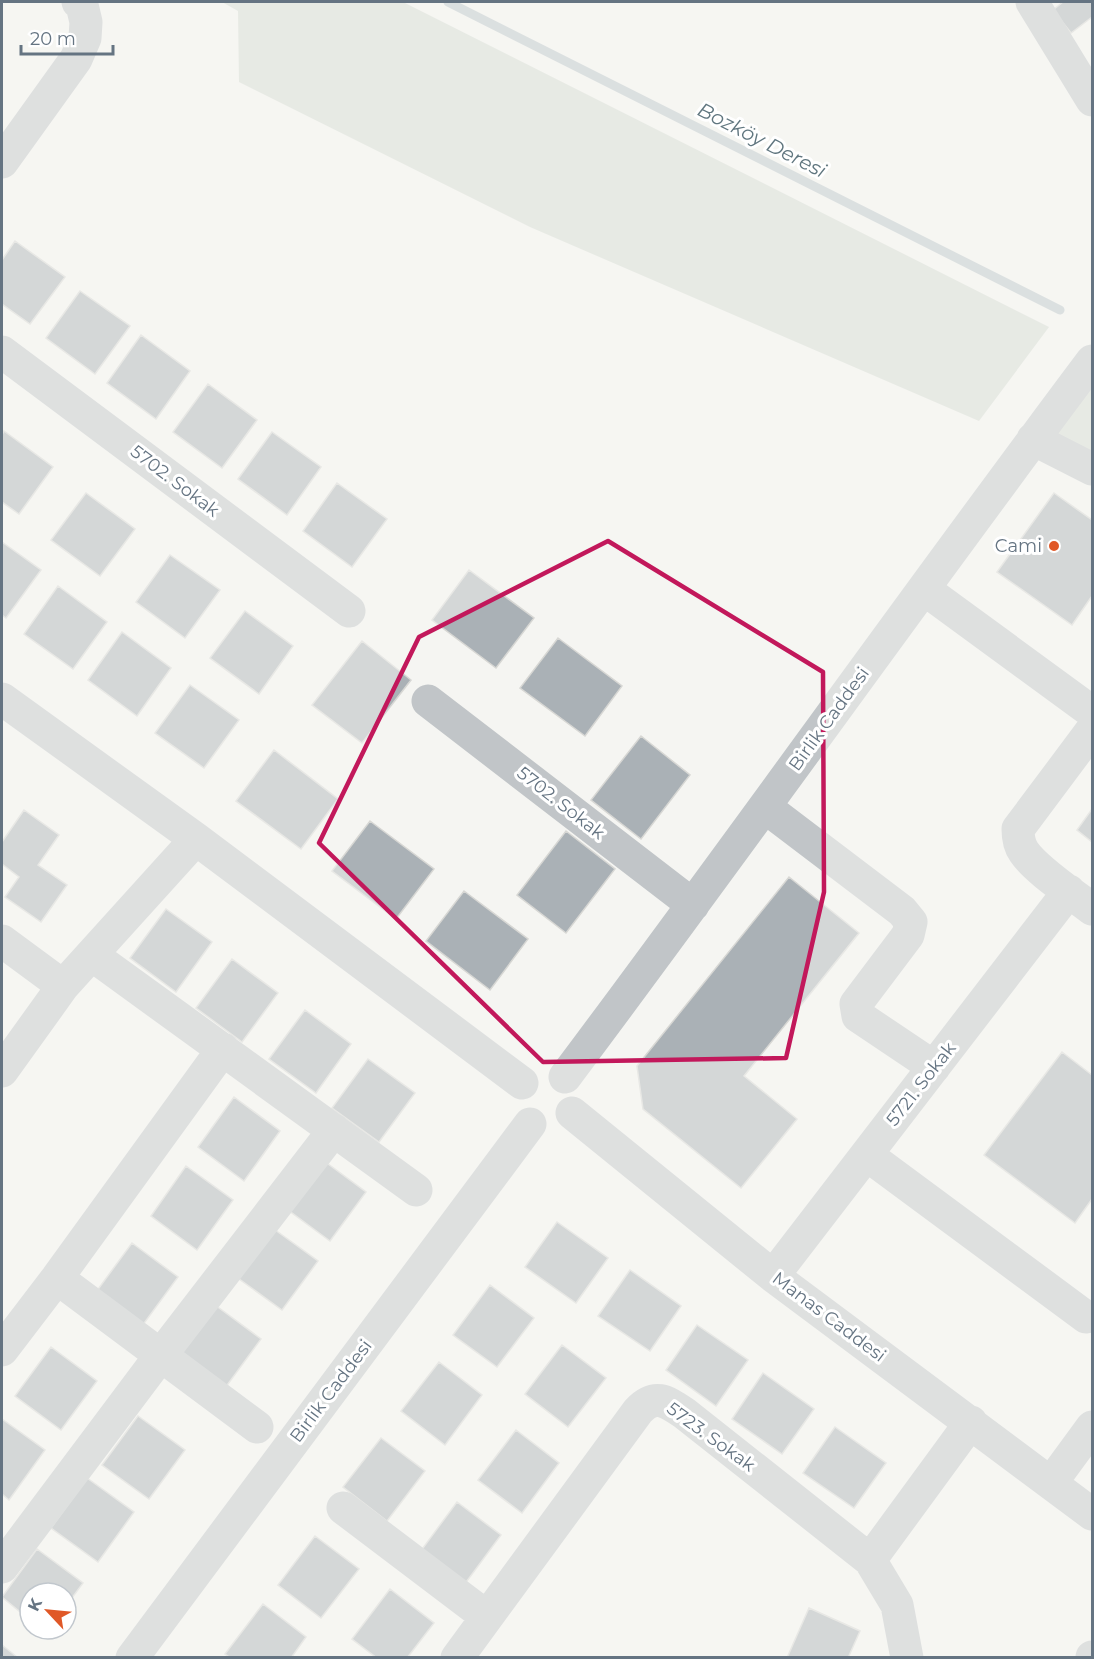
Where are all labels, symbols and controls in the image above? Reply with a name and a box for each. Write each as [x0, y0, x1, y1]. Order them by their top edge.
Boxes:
scale bar [21, 18, 112, 56]
text: 20 m [30, 28, 76, 50]
water label: Bozköy Deresi [694, 97, 831, 183]
street label: 5702. Sokak [126, 441, 224, 522]
place label: Cami [995, 535, 1042, 557]
marker: Cami [1047, 539, 1061, 553]
street label: Birlik Caddesi [784, 663, 874, 775]
street label: 5702. Sokak [513, 762, 609, 844]
street label: 5721. Sokak [882, 1038, 961, 1130]
street label: Manas Caddesi [768, 1267, 890, 1367]
street label: Birlik Caddesi [285, 1335, 377, 1447]
street label: 5723. Sokak [663, 1398, 760, 1477]
north arrow [18, 1581, 78, 1641]
text: K [24, 1594, 47, 1614]

